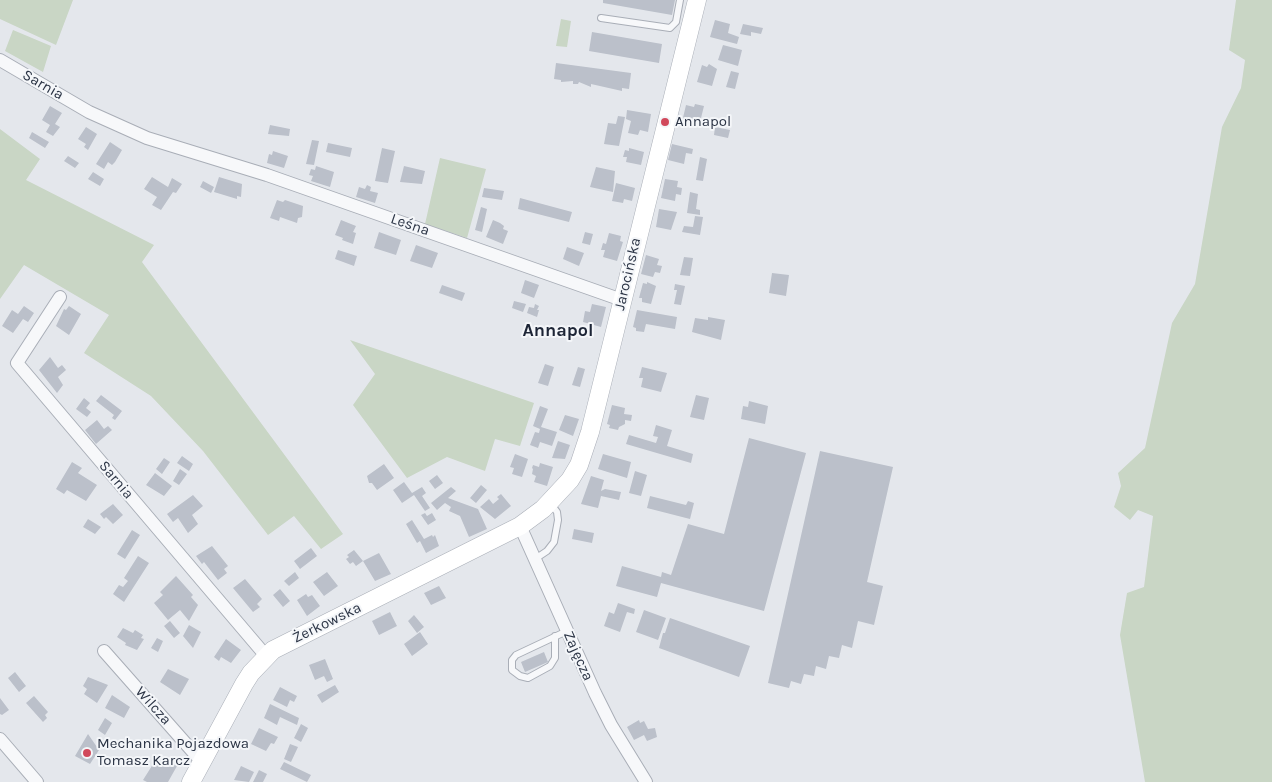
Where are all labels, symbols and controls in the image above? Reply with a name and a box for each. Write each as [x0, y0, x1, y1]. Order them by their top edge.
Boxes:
street label: Sarnia [19, 66, 67, 104]
place label: Annapol [675, 113, 731, 131]
marker: Annapol [659, 116, 671, 128]
street label: Leśna [388, 210, 432, 240]
street label: Jarocińska [611, 236, 645, 312]
district label: Annapol [523, 320, 593, 342]
street label: Sarnia [95, 457, 137, 503]
street label: Żerkowska [290, 599, 364, 647]
street label: Zajęcza [559, 628, 597, 684]
street label: Wilcza [131, 683, 175, 729]
place label: Mechanika Pojazdowa Tomasz Karcz [97, 735, 249, 770]
marker: Mechanika Pojazdowa Tomasz Karcz [81, 747, 93, 759]

